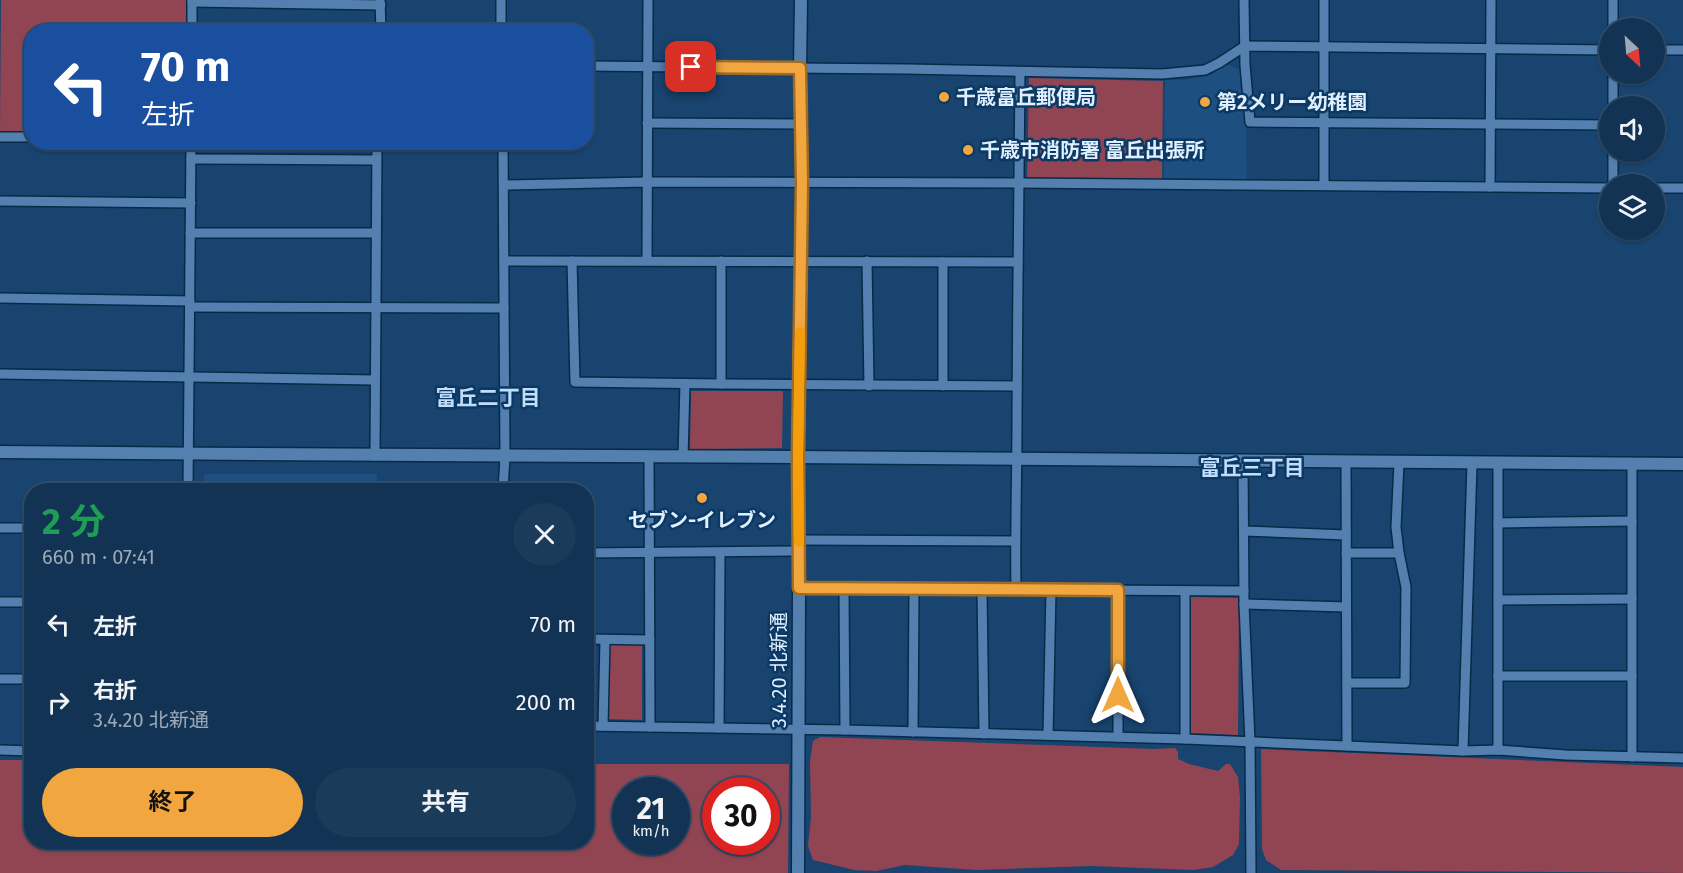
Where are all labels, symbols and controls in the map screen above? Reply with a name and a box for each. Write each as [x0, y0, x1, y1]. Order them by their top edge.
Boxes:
north arrow [1599, 18, 1665, 84]
map controls [1599, 18, 1665, 240]
pin [665, 41, 716, 92]
text: 70 m [141, 42, 230, 92]
icon: left [42, 48, 120, 126]
icon: arrive [674, 50, 707, 83]
place label: 千歳富丘郵便局 [956, 85, 1096, 109]
marker: 千歳富丘郵便局 [937, 90, 951, 104]
place label: 第2メリー幼稚園 [1217, 90, 1367, 114]
marker: 第2メリー幼稚園 [1198, 95, 1212, 109]
button: sound [1599, 96, 1665, 162]
text: 左折 [141, 99, 195, 131]
place label: 千歳市消防署 富丘出張所 [980, 138, 1205, 162]
marker: 千歳市消防署 富丘出張所 [961, 143, 975, 157]
button: layers [1599, 174, 1665, 240]
district label: 富丘二丁目 [436, 385, 541, 411]
district label: 富丘三丁目 [1200, 455, 1305, 481]
marker: セブン-イレブン [695, 491, 709, 505]
text: 2 分 [42, 500, 105, 544]
button: close [513, 503, 576, 566]
place label: セブン-イレブン [628, 508, 776, 532]
text: 660 m · 07:41 [42, 545, 155, 569]
icon: left [42, 608, 75, 641]
text: 70 m [530, 611, 576, 638]
street label: 3.4.20 北新通 [767, 612, 791, 728]
text: 左折 [93, 613, 137, 640]
position arrow [1086, 663, 1150, 727]
text: 右折 [93, 677, 137, 704]
icon: right [42, 686, 75, 719]
text: 200 m [516, 689, 576, 716]
text: 3.4.20 北新通 [93, 708, 209, 732]
button: 終了 [42, 768, 303, 837]
button: 共有 [315, 768, 576, 837]
speed limit sign: 30 [702, 777, 780, 855]
text: 21 [637, 791, 665, 827]
text: km/h [632, 822, 670, 840]

